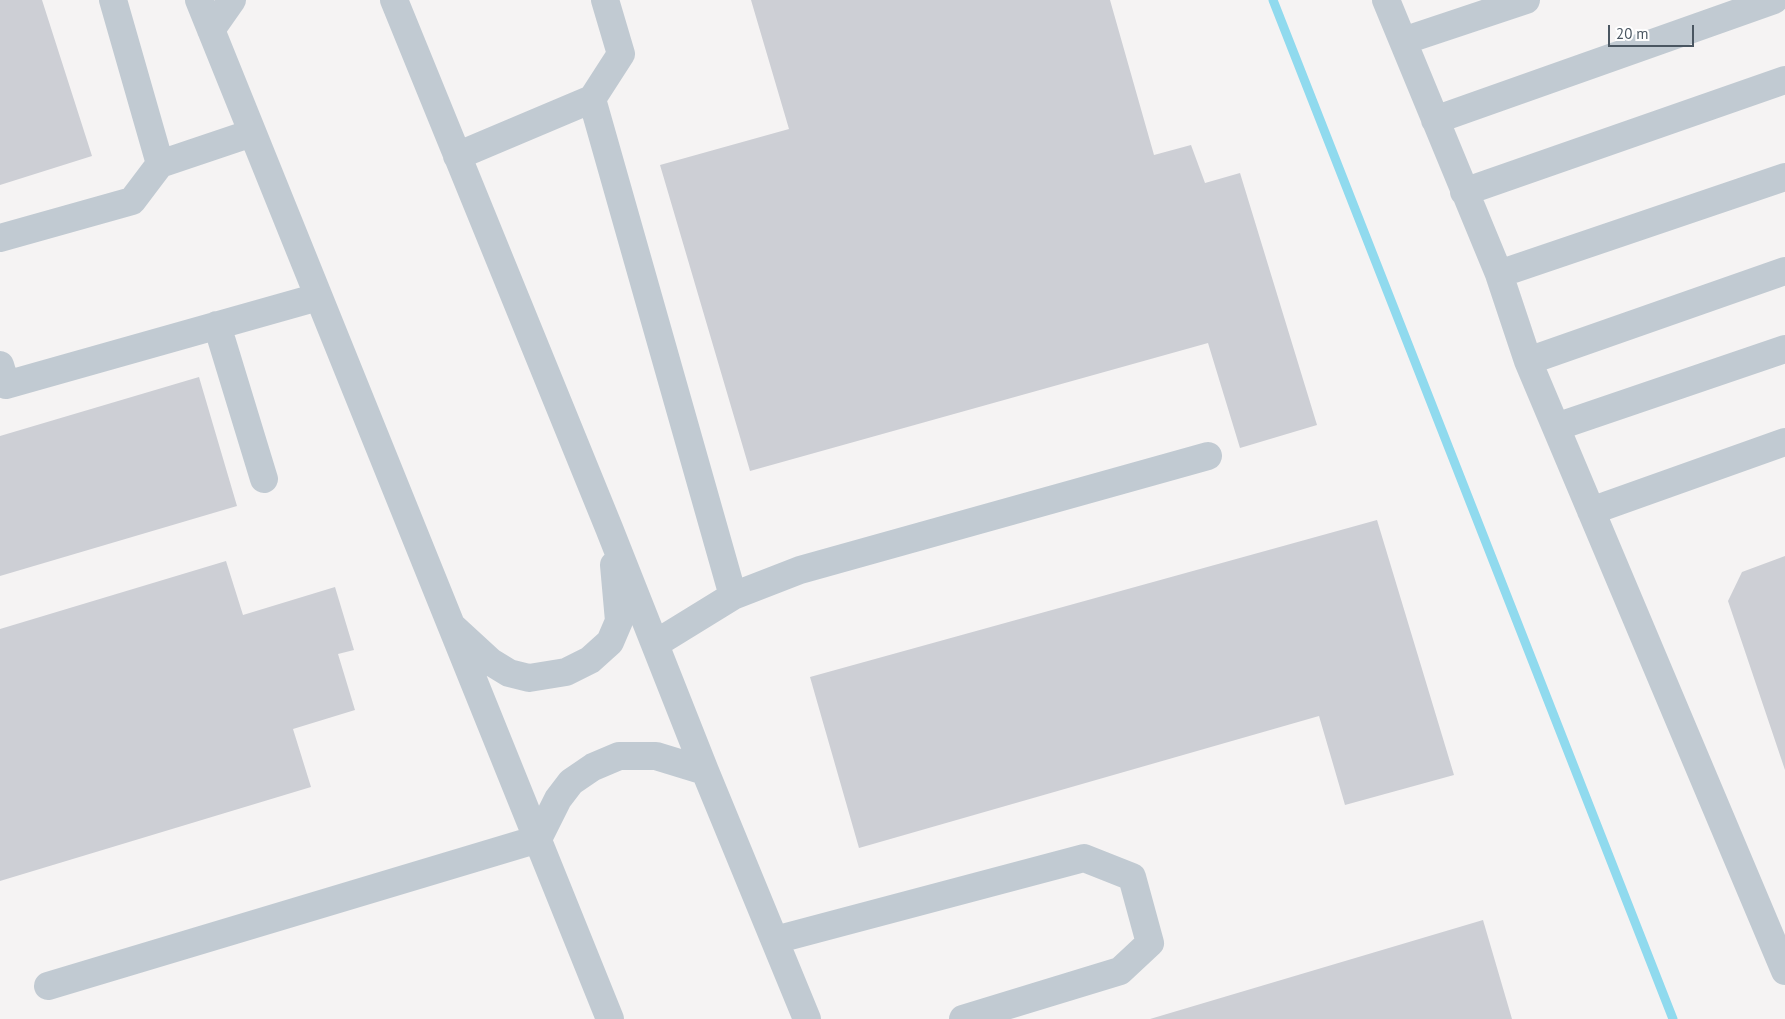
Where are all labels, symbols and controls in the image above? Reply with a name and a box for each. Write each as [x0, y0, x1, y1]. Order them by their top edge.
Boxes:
scale bar [1610, 15, 1696, 47]
text: 20 m [1616, 24, 1649, 43]

